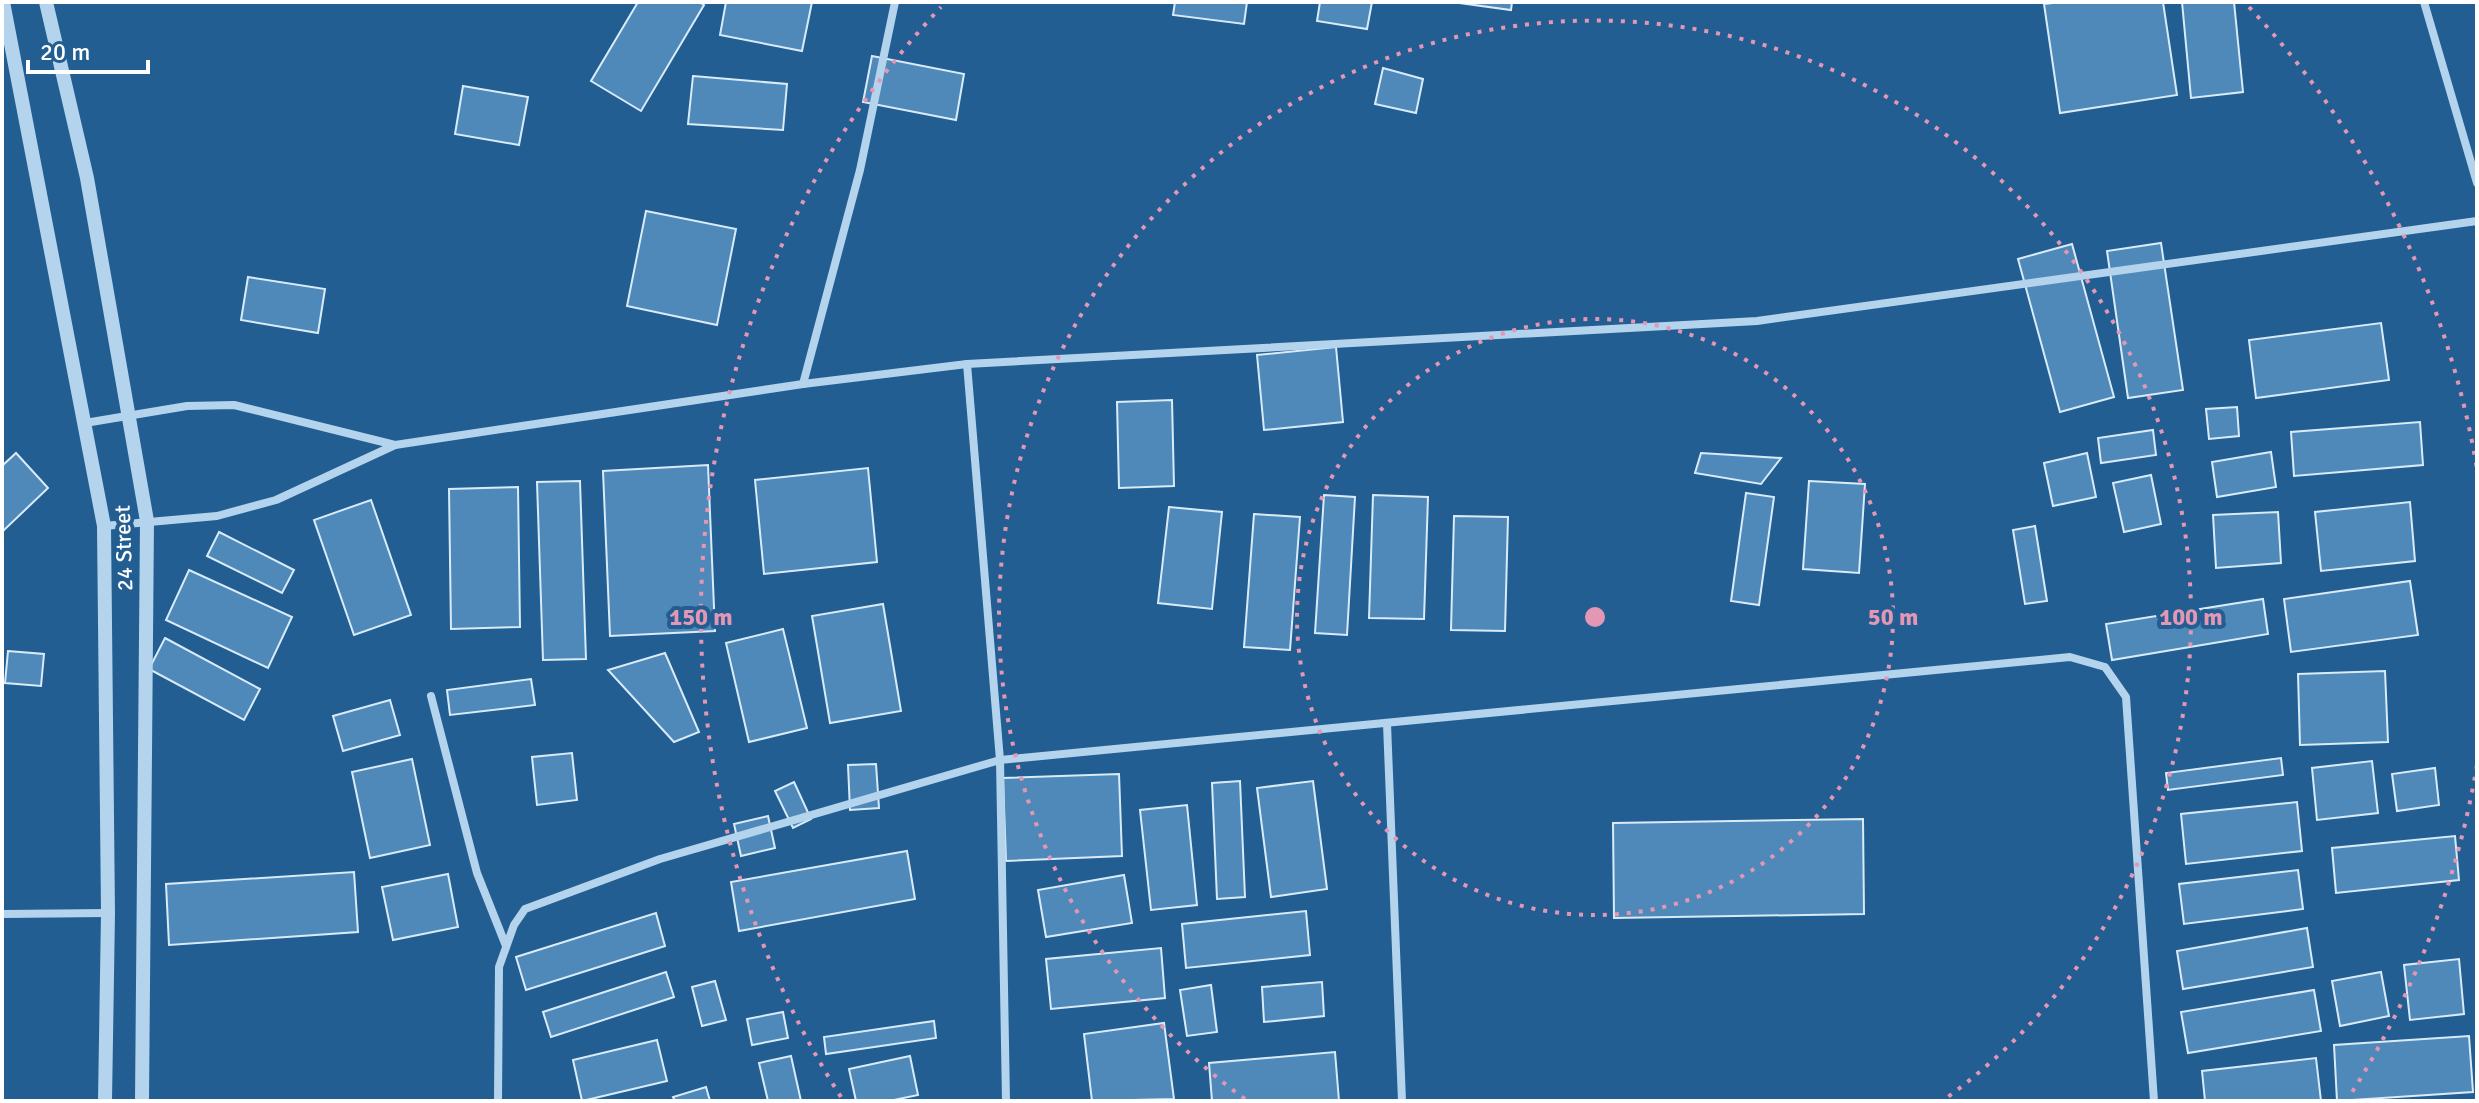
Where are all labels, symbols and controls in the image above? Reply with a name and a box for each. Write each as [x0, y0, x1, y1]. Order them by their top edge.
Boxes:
scale bar [28, 24, 148, 74]
text: 20 m [40, 37, 90, 67]
street label: 24 Street [108, 504, 138, 591]
text: 150 m [669, 602, 733, 632]
text: 50 m [1868, 602, 1918, 632]
text: 100 m [2159, 602, 2223, 632]
centre of rings [1581, 603, 1609, 631]

